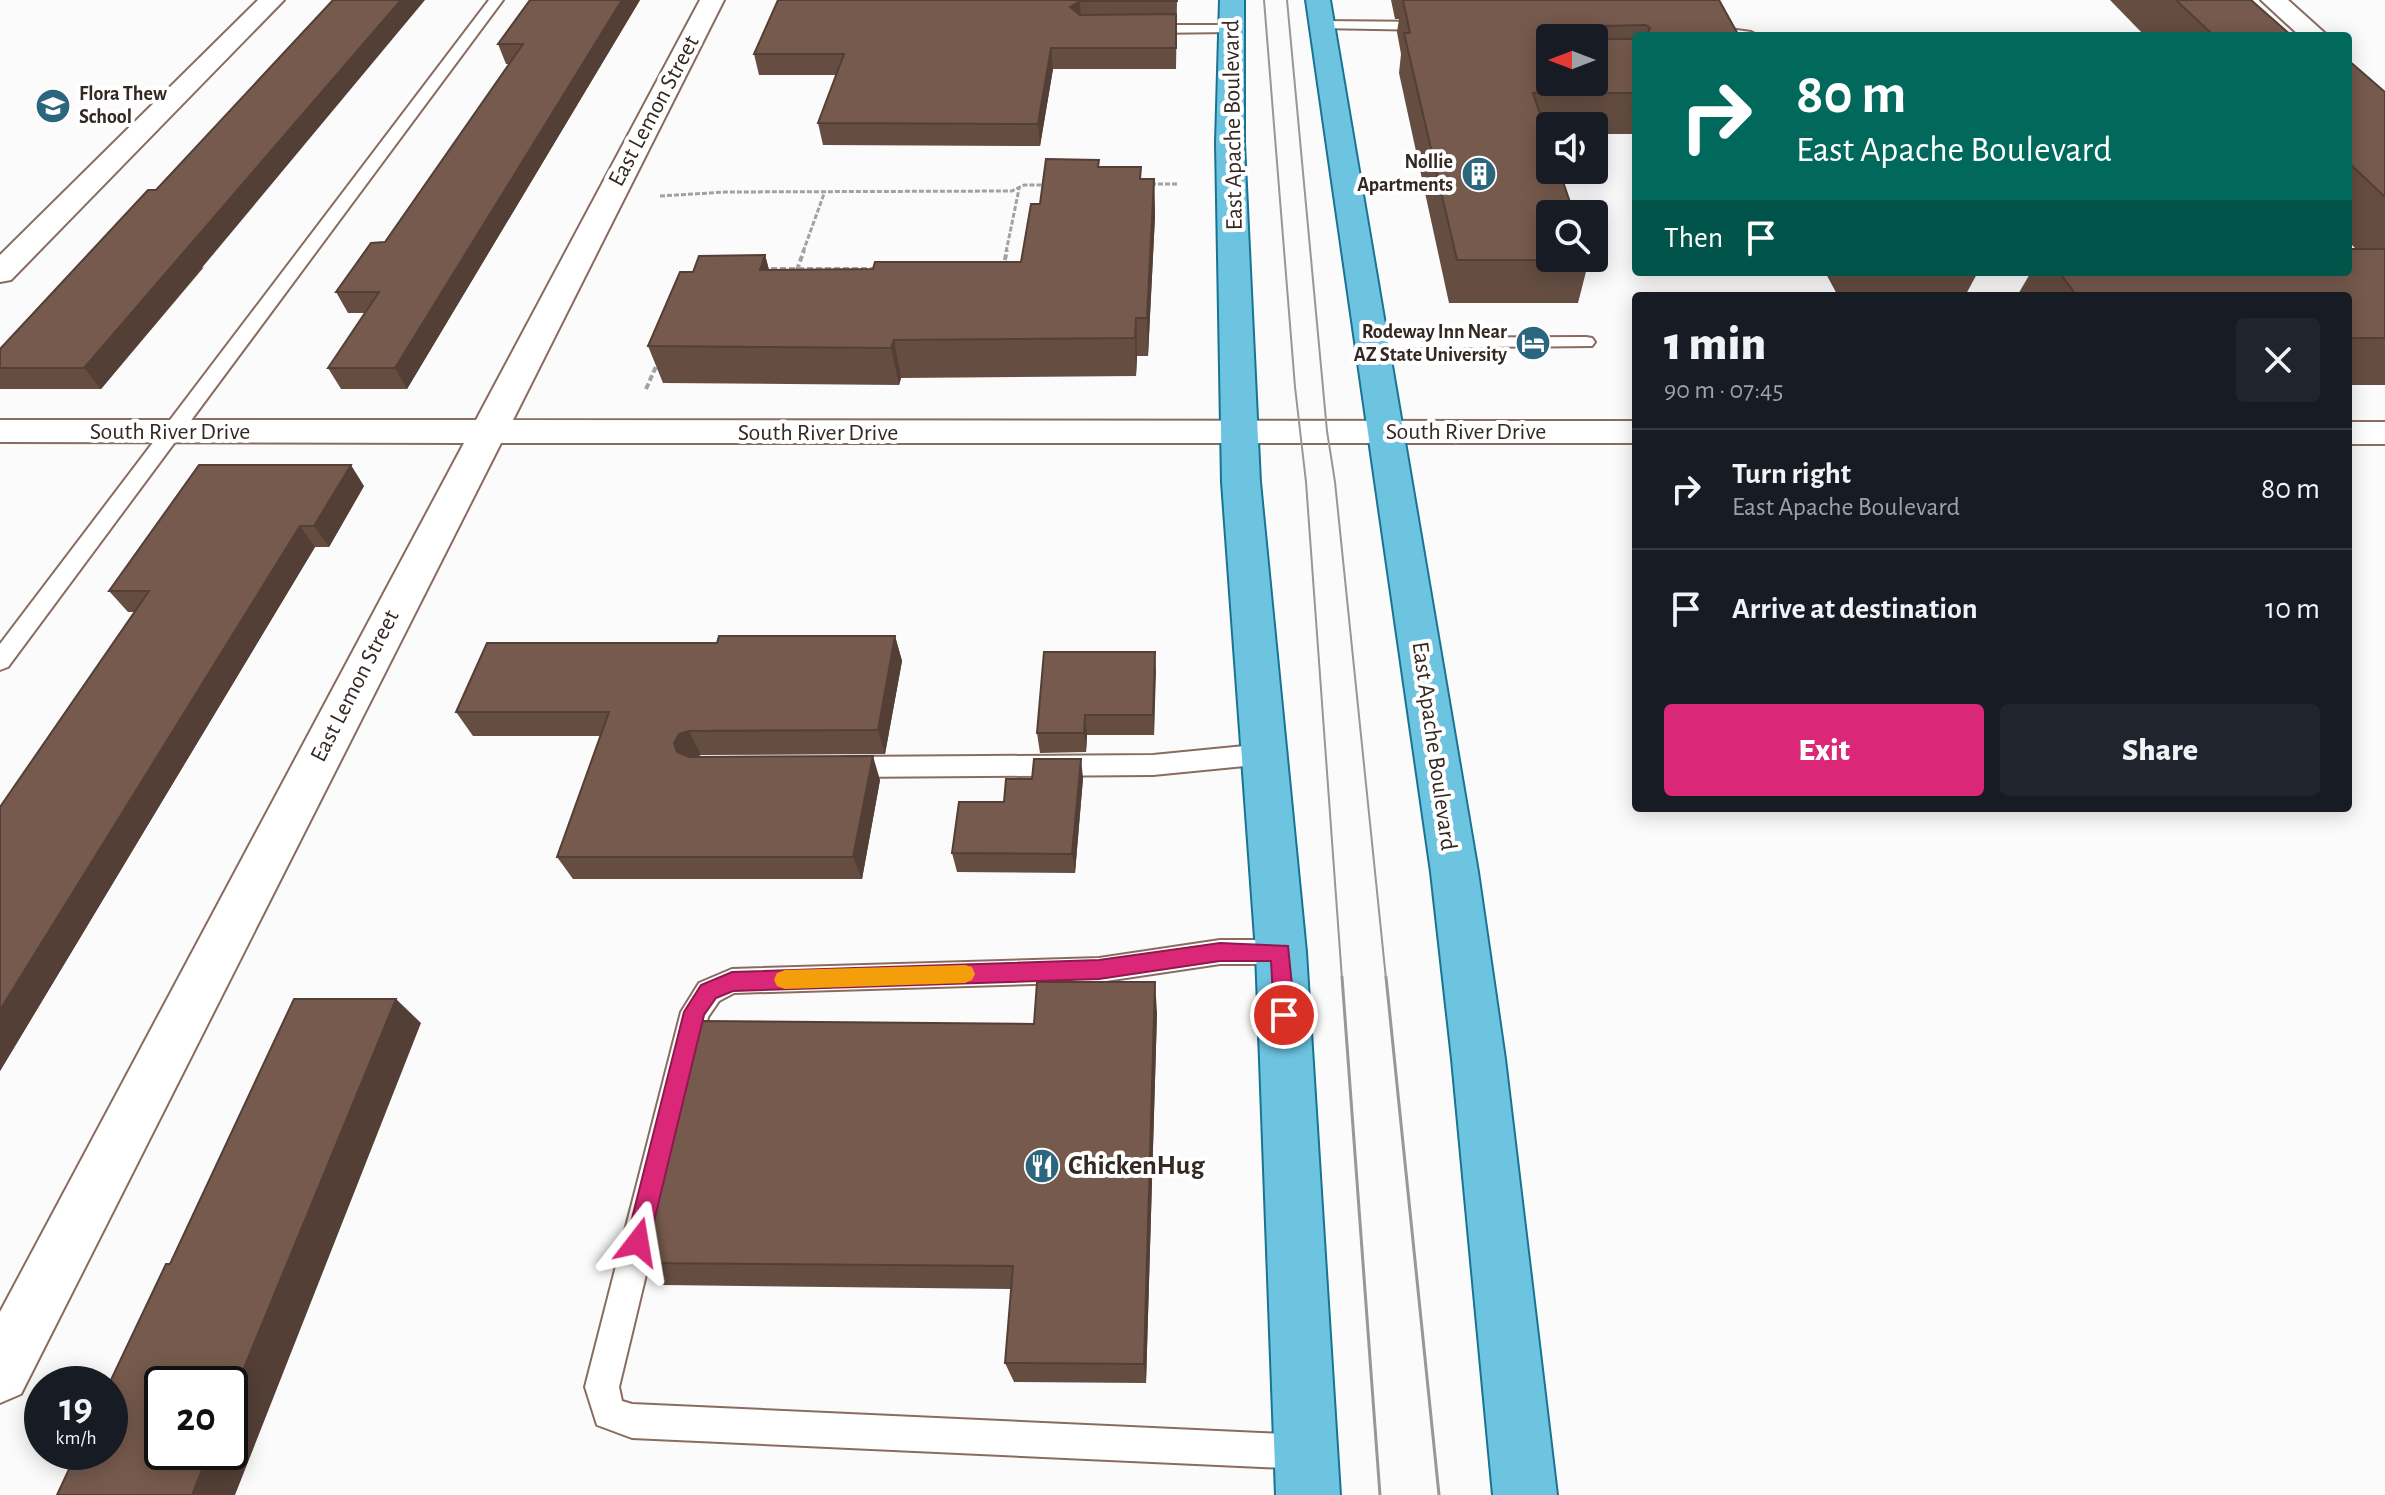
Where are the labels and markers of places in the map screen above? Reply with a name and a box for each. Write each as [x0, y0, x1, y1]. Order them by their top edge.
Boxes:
place label: Flora Thew School [79, 84, 167, 127]
school or university icon: Flora Thew School [34, 87, 72, 125]
place label: Nollie Apartments [1357, 152, 1453, 195]
building icon: Nollie Apartments [1460, 155, 1498, 193]
place label: Rodeway Inn Near AZ State University [1354, 322, 1507, 365]
hotel icon: Rodeway Inn Near AZ State University [1514, 324, 1552, 362]
pin [1250, 981, 1318, 1049]
restaurant icon: ChickenHug [1023, 1147, 1061, 1185]
place label: ChickenHug [1068, 1152, 1205, 1180]

